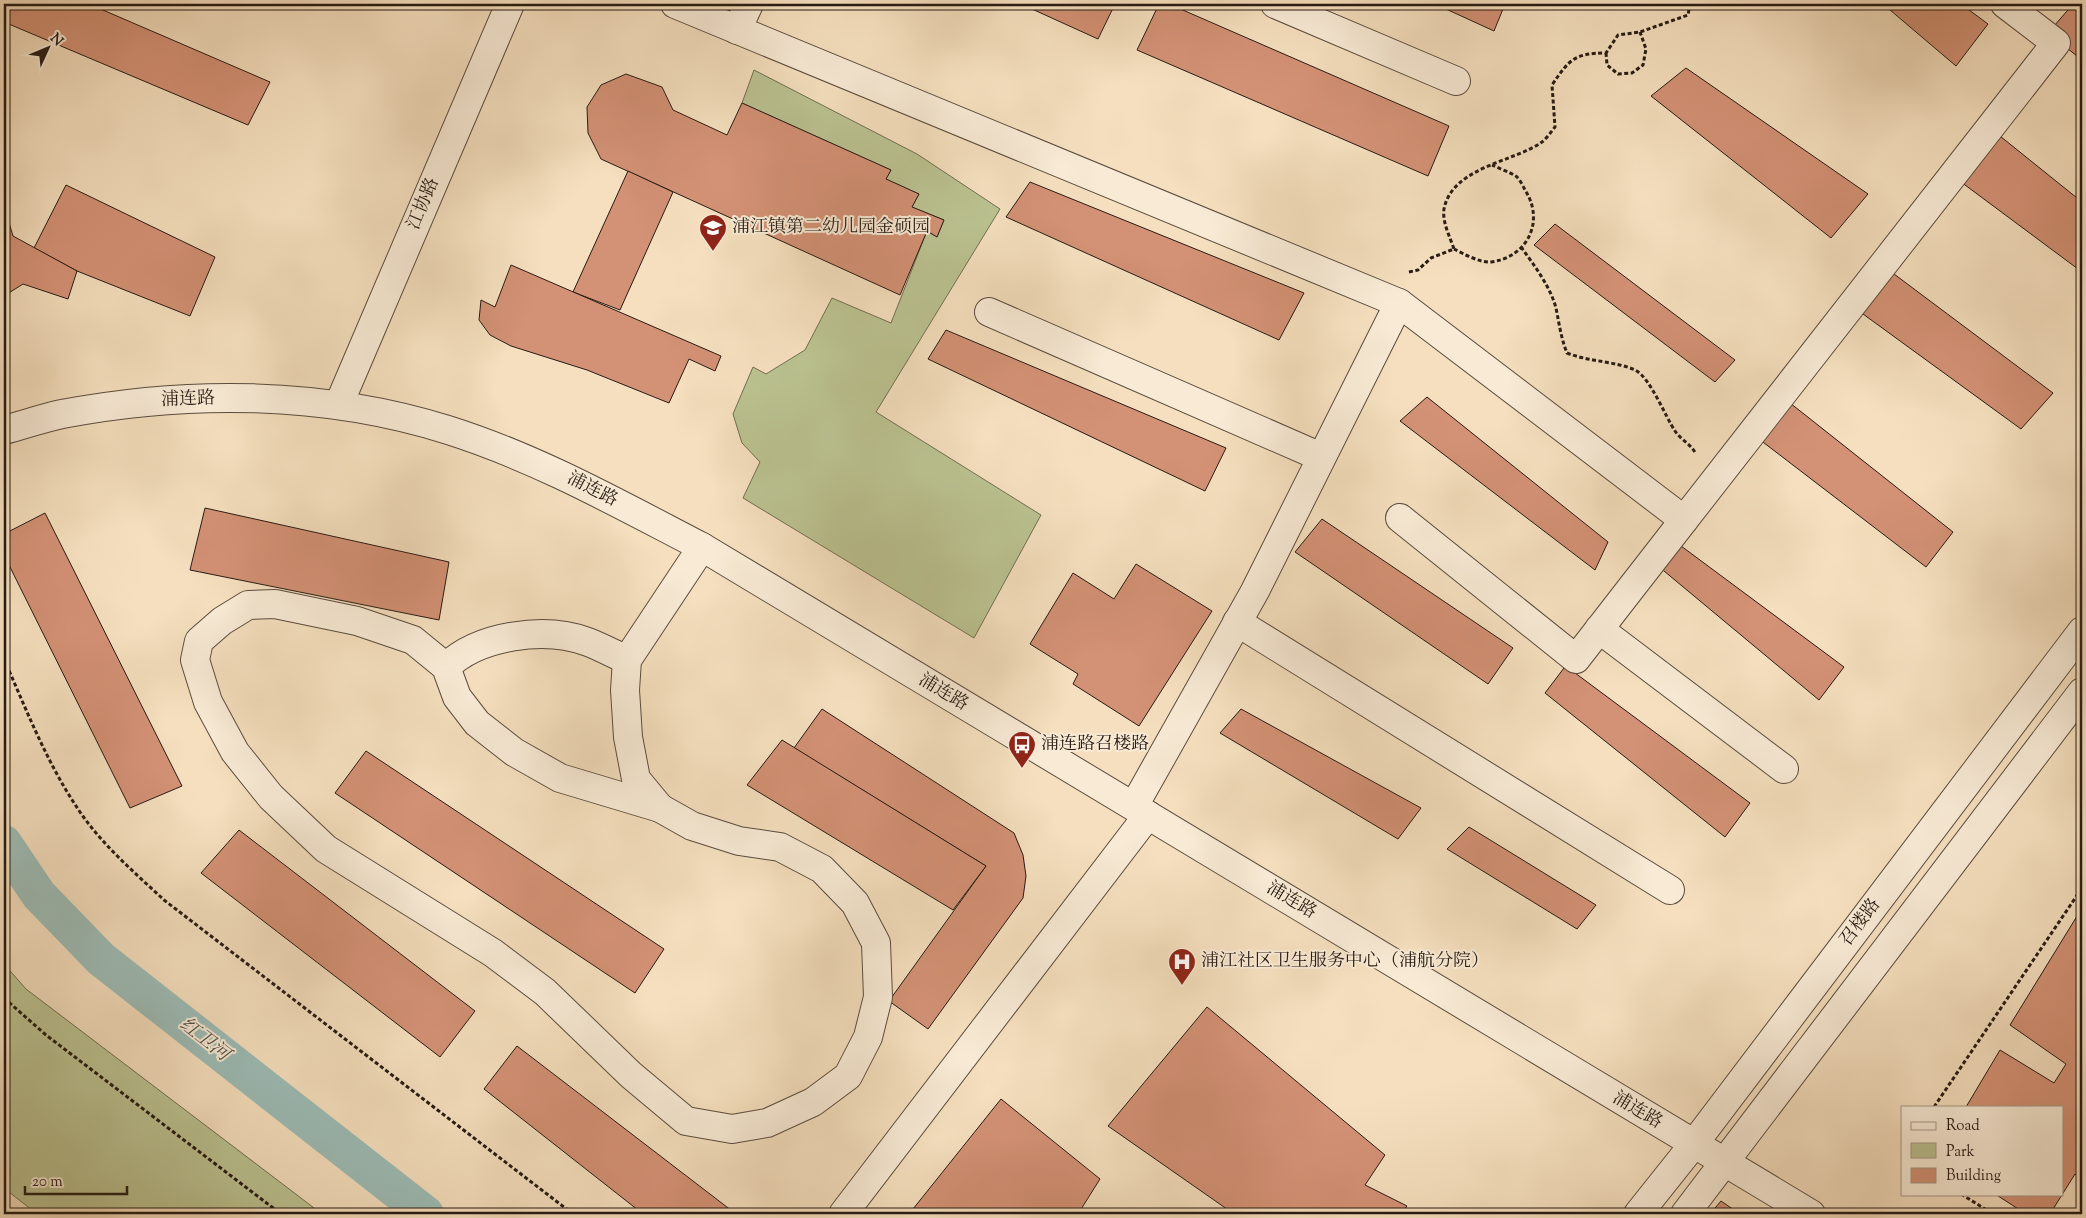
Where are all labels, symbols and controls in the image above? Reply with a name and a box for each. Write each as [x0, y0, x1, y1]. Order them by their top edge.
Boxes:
north arrow [22, 22, 72, 72]
text: N [45, 29, 67, 51]
street label: 江协路 [401, 174, 447, 234]
school or university icon: 浦江镇第二幼儿园金硕园 [698, 213, 728, 252]
place label: 浦江镇第二幼儿园金硕园 [732, 215, 930, 241]
street label: 浦连路 [161, 386, 215, 414]
street label: 浦连路 [562, 466, 622, 514]
street label: 浦连路 [913, 668, 973, 718]
bus stop icon: 浦连路召楼路 [1007, 730, 1037, 769]
place label: 浦连路召楼路 [1041, 732, 1149, 758]
street label: 浦连路 [1261, 876, 1321, 926]
street label: 召楼路 [1834, 894, 1888, 952]
hospital icon: 浦江社区卫生服务中心（浦航分院） [1167, 947, 1197, 986]
place label: 浦江社区卫生服务中心（浦航分院） [1201, 949, 1489, 975]
water label: 红卫河 [173, 1012, 237, 1070]
street label: 浦连路 [1607, 1086, 1667, 1136]
legend [1901, 1106, 2064, 1196]
text: Road [1946, 1116, 1980, 1137]
text: Park [1946, 1142, 1975, 1163]
scale bar [25, 1163, 128, 1195]
text: Building [1946, 1166, 2001, 1187]
text: 20 m [32, 1172, 63, 1193]

